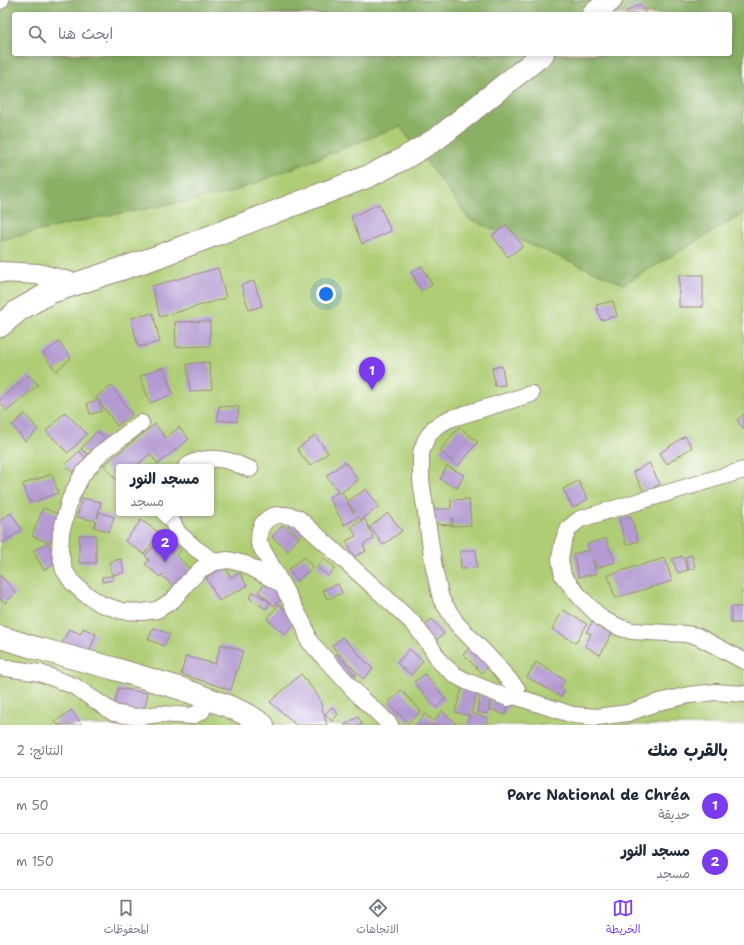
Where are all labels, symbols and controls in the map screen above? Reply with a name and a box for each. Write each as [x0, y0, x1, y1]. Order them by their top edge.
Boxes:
search box [12, 12, 732, 56]
icon: search [26, 23, 48, 45]
text: ابحث هنا [58, 24, 113, 44]
your location [316, 284, 336, 304]
pin: 1 [359, 357, 385, 390]
popup [116, 464, 214, 516]
text: مسجد النور [131, 469, 199, 489]
text: مسجد [131, 493, 164, 510]
pin: 2 [152, 529, 178, 562]
text: بالقرب منك [648, 739, 728, 761]
text: النتائج: 2 [16, 742, 63, 759]
text: Parc National de Chréa [507, 785, 690, 805]
text: 50 m [16, 797, 49, 814]
text: 1 [712, 797, 718, 814]
text: حديقة [658, 806, 690, 823]
text: مسجد النور [621, 841, 690, 861]
text: 150 m [16, 853, 54, 870]
text: 2 [710, 853, 720, 870]
text: مسجد [657, 865, 690, 882]
tab: المحفوظات [104, 897, 149, 939]
tab: الاتجاهات [356, 897, 399, 939]
tab: الخريطة [606, 897, 640, 939]

